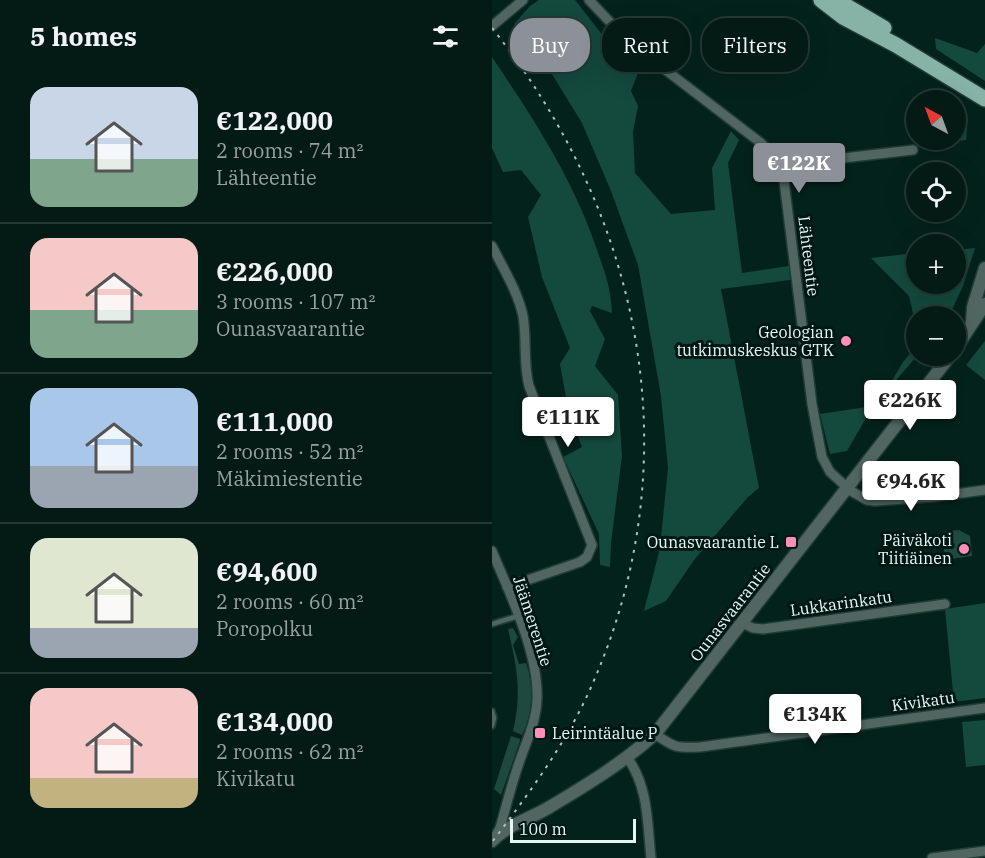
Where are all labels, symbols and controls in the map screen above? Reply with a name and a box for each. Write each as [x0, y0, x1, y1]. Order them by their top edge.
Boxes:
chip: Buy [510, 18, 590, 72]
chip: Rent [602, 18, 690, 72]
chip: Filters [702, 18, 808, 72]
text: 5 homes [30, 19, 137, 53]
icon: filters [429, 20, 462, 53]
north arrow [906, 90, 966, 150]
map controls [906, 90, 966, 366]
text: €122,000 [216, 103, 333, 137]
icon: home [78, 111, 150, 183]
text: 2 rooms · 74 m² [216, 137, 363, 164]
pin: €122K [757, 143, 841, 194]
text: €122K [767, 149, 831, 176]
button: locate [906, 162, 966, 222]
text: Lähteentie [216, 164, 317, 191]
street label: Lähteentie [794, 215, 824, 297]
button: + [906, 234, 966, 294]
text: €226,000 [216, 254, 333, 288]
icon: home [78, 262, 150, 334]
text: 3 rooms · 107 m² [216, 288, 375, 315]
button: − [906, 306, 966, 366]
text: Ounasvaarantie [216, 315, 365, 342]
place label: Geologian tutkimuskeskus GTK [676, 322, 834, 360]
marker: Geologian tutkimuskeskus GTK [839, 334, 853, 348]
pin: €226K [868, 380, 952, 431]
text: €226K [878, 386, 942, 413]
pin: €111K [526, 397, 610, 448]
text: €111K [536, 403, 600, 430]
text: €111,000 [216, 404, 333, 438]
icon: home [78, 412, 150, 484]
text: 2 rooms · 52 m² [216, 438, 363, 465]
pin: €94.6K [862, 461, 960, 512]
text: Mäkimiestentie [216, 465, 363, 492]
text: €94.6K [876, 467, 946, 494]
place label: Päiväkoti Tiitiäinen [878, 530, 952, 568]
place label: Ounasvaarantie L [647, 532, 779, 552]
marker: Ounasvaarantie L [784, 535, 798, 549]
marker: Päiväkoti Tiitiäinen [957, 542, 971, 556]
text: €94,600 [216, 554, 318, 588]
street label: Ounasvaarantie [685, 559, 775, 665]
icon: home [78, 562, 150, 634]
street label: Jäämerentie [509, 573, 557, 669]
street label: Lukkarinkatu [789, 586, 893, 620]
text: 2 rooms · 60 m² [216, 588, 363, 615]
text: Poropolku [216, 615, 313, 642]
street label: Kivikatu [890, 687, 956, 715]
pin: €134K [773, 694, 857, 745]
text: €134K [783, 700, 847, 727]
text: €134,000 [216, 704, 333, 738]
icon: home [78, 712, 150, 784]
place label: Leirintäalue P [552, 723, 658, 743]
marker: Leirintäalue P [533, 726, 547, 740]
text: 2 rooms · 62 m² [216, 738, 363, 765]
text: Kivikatu [216, 765, 295, 792]
scale bar [510, 816, 636, 844]
text: 100 m [519, 819, 567, 839]

